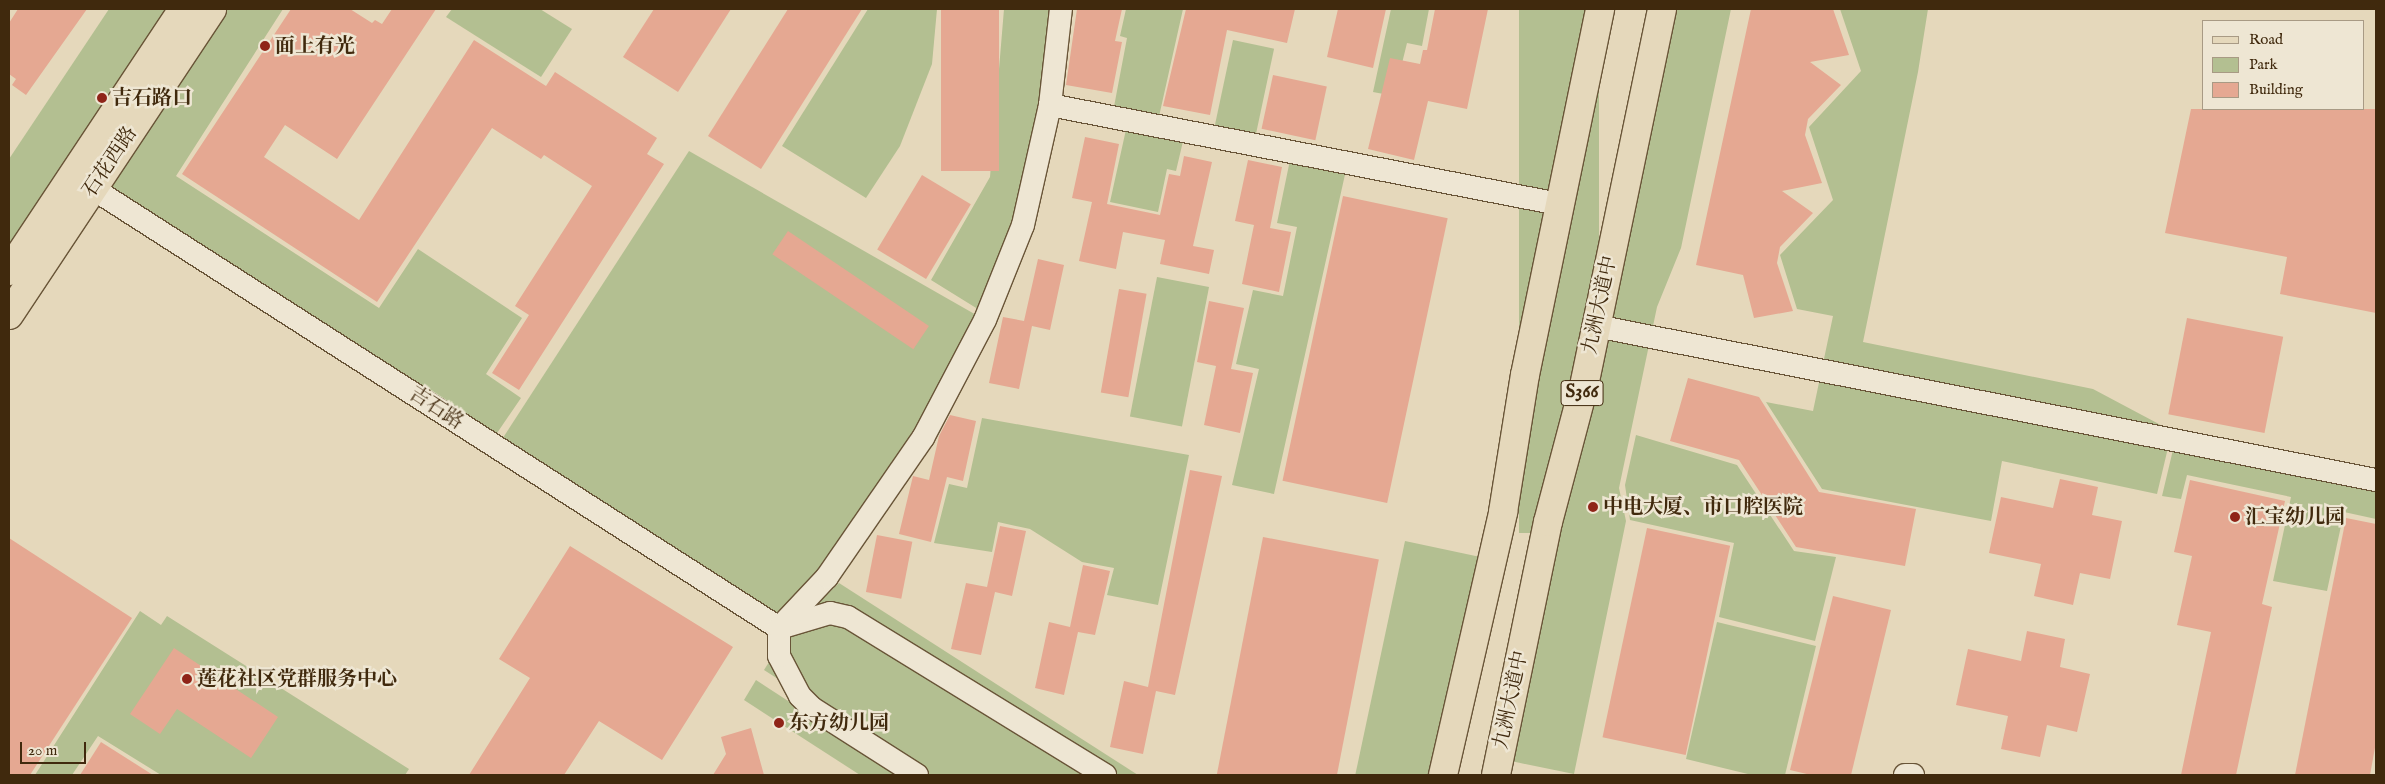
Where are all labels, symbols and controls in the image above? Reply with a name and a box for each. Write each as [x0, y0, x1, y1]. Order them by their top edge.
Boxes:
legend [2202, 20, 2365, 110]
text: Road [2249, 30, 2283, 49]
place label: 面上有光 [275, 34, 355, 58]
marker: 面上有光 [259, 40, 271, 52]
text: Park [2249, 55, 2278, 74]
text: Building [2249, 80, 2303, 99]
place label: 吉石路口 [112, 86, 192, 110]
marker: 吉石路口 [96, 92, 108, 104]
street label: 石花西路 [78, 122, 142, 202]
street label: 九洲大道中 [1578, 254, 1622, 356]
road number: S366 [1560, 376, 1604, 409]
street label: 吉石路 [404, 382, 468, 434]
place label: 中电大厦、市口腔医院 [1603, 495, 1803, 519]
marker: 中电大厦、市口腔医院 [1587, 501, 1599, 513]
place label: 汇宝幼儿园 [2245, 505, 2345, 529]
marker: 汇宝幼儿园 [2229, 511, 2241, 523]
street label: 九洲大道中 [1489, 649, 1533, 751]
place label: 莲花社区党群服务中心 [197, 667, 397, 691]
marker: 莲花社区党群服务中心 [181, 673, 193, 685]
place label: 东方幼儿园 [789, 711, 889, 735]
marker: 东方幼儿园 [773, 717, 785, 729]
scale bar [22, 732, 89, 764]
text: 20 m [28, 741, 57, 760]

